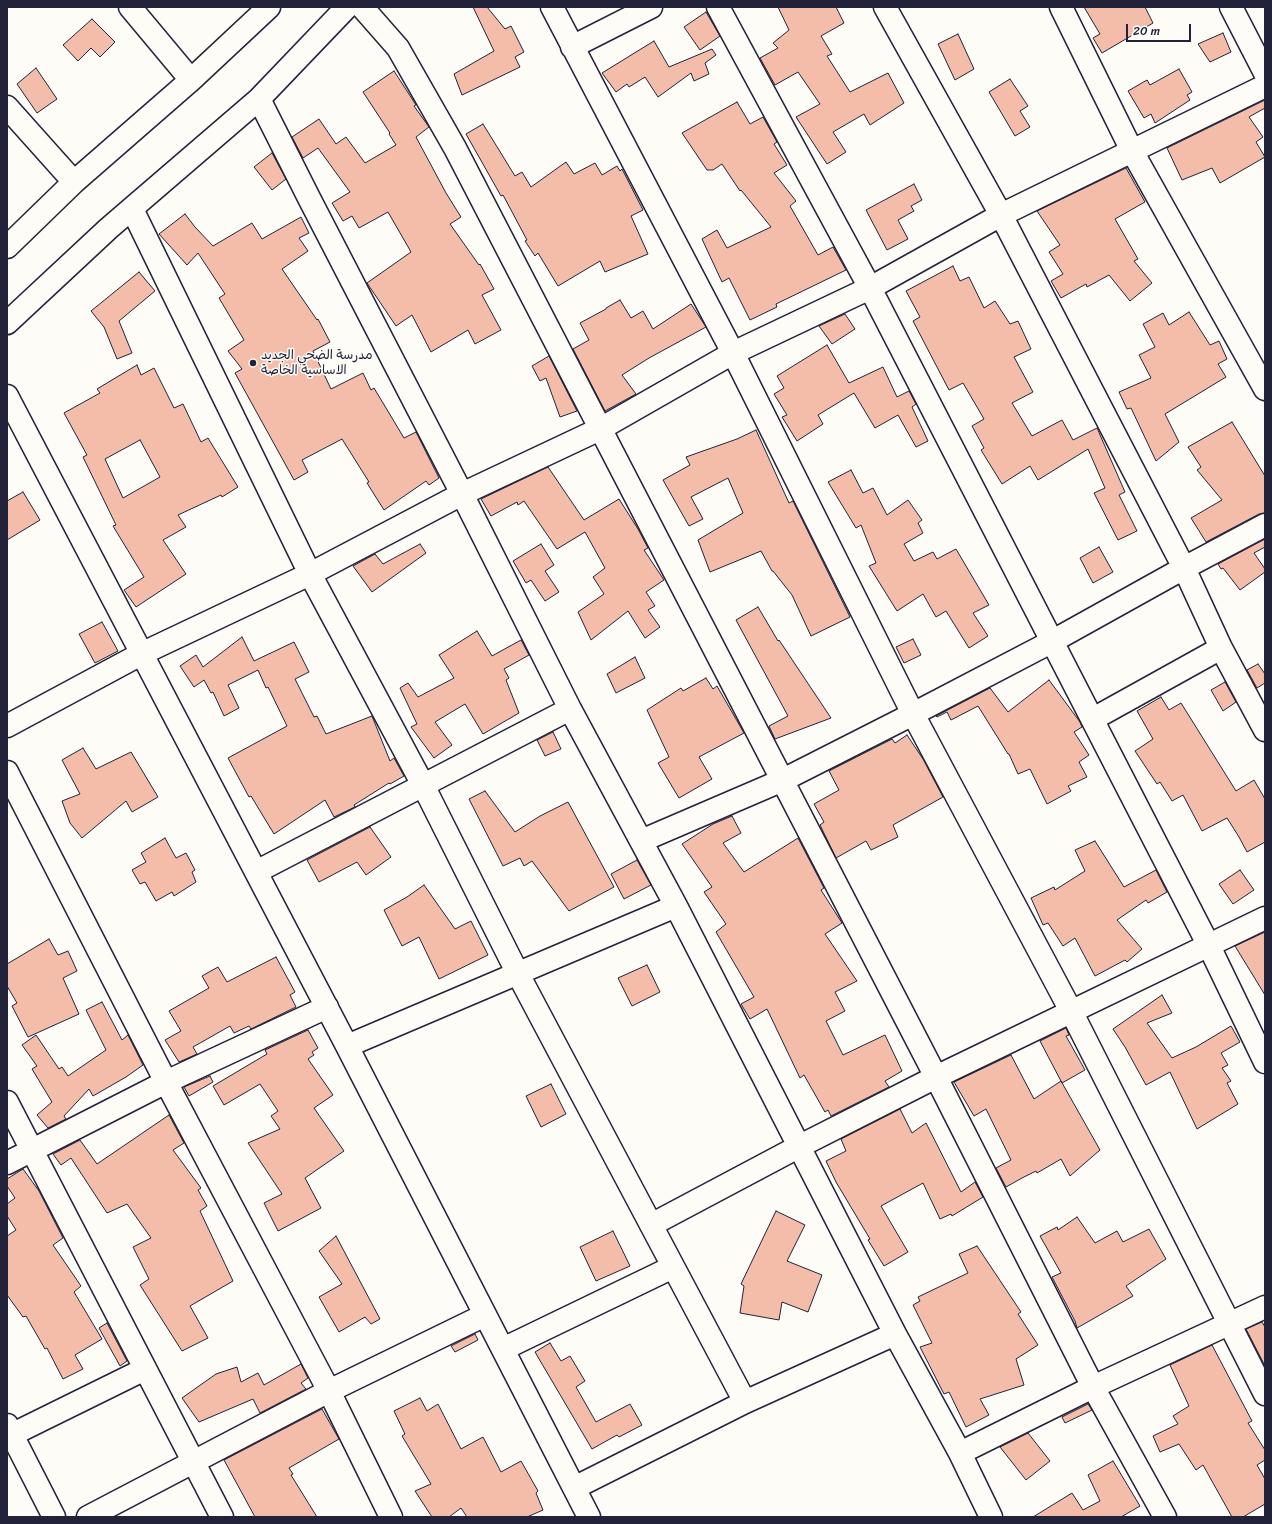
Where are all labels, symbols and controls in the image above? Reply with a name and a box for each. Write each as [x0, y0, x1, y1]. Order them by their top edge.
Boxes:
scale bar [1128, 16, 1193, 42]
text: 20 m [1133, 20, 1160, 42]
place label: مدرسة الضحي الجديد الاساسية الخاصة [261, 348, 373, 379]
marker: مدرسة الضحي الجديد الاساسية الخاصة [248, 358, 258, 368]

